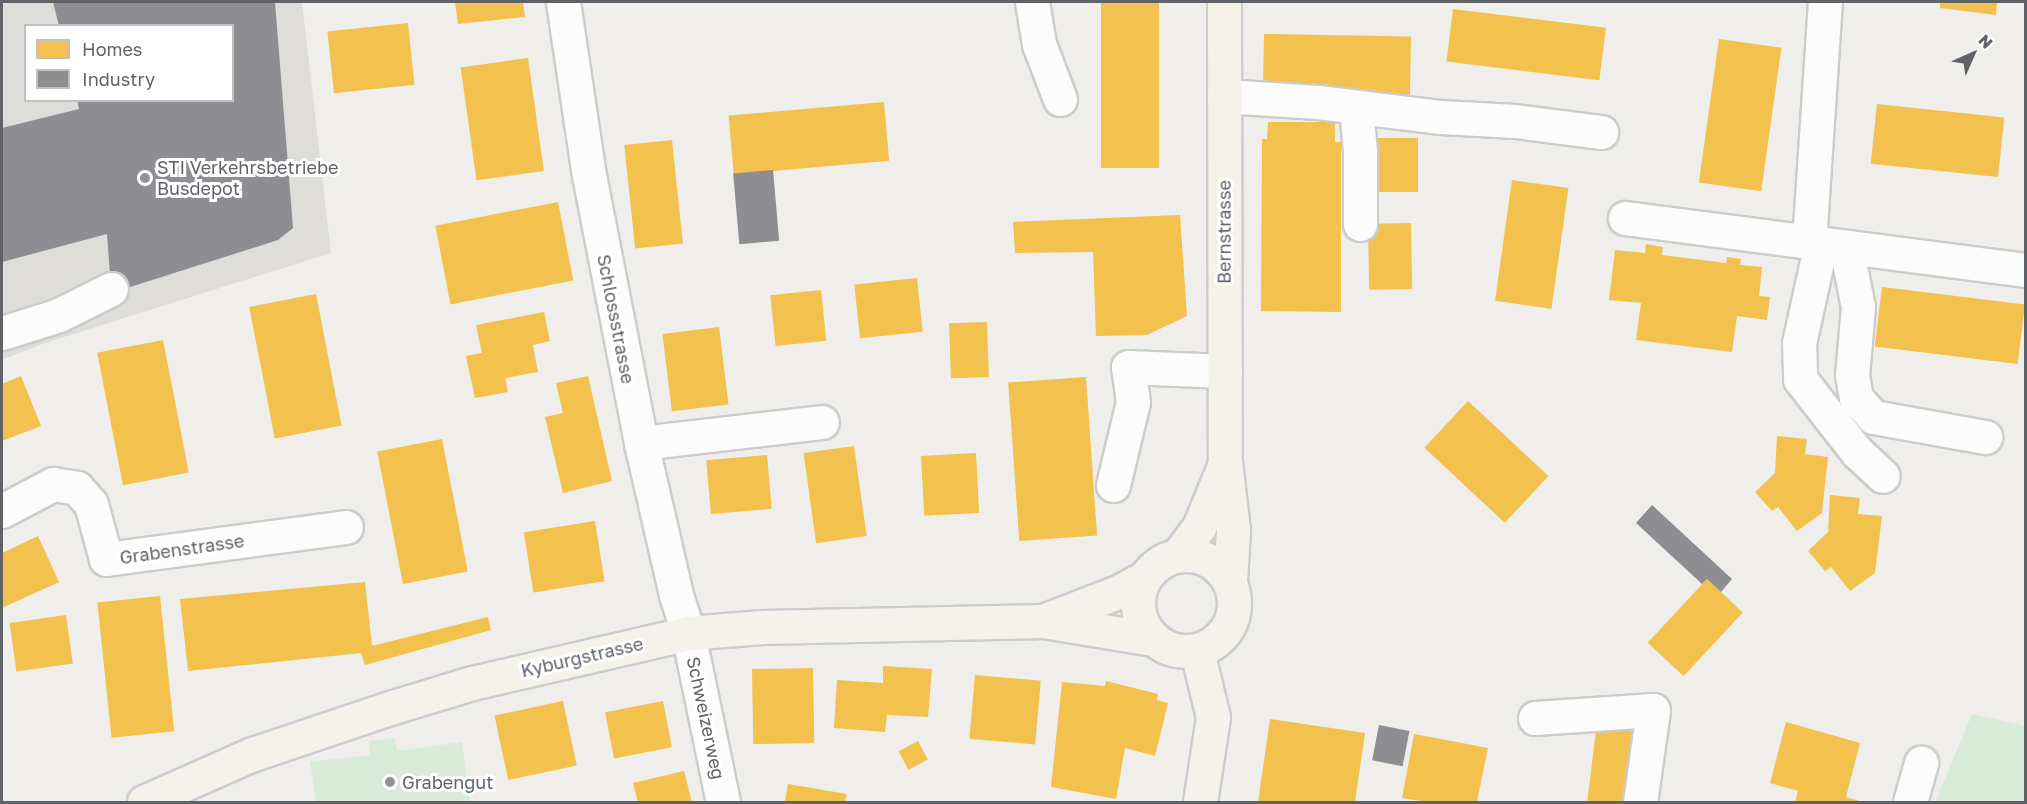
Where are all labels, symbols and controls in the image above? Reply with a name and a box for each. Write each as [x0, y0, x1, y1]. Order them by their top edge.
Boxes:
legend [24, 24, 234, 102]
north arrow [1943, 24, 2003, 84]
text: N [1974, 30, 1997, 53]
text: Homes [82, 38, 142, 60]
text: Industry [82, 68, 155, 90]
place label: STI Verkehrsbetriebe Busdepot [157, 157, 338, 200]
marker: STI Verkehrsbetriebe Busdepot [138, 171, 152, 185]
street label: Bernstrasse [1213, 180, 1235, 284]
street label: Schlossstrasse [593, 253, 639, 385]
street label: Grabenstrasse [118, 530, 246, 568]
street label: Kyburgstrasse [519, 632, 645, 682]
street label: Schweizerweg [682, 655, 730, 781]
place label: Grabengut [402, 771, 493, 793]
marker: Grabengut [383, 775, 397, 789]

